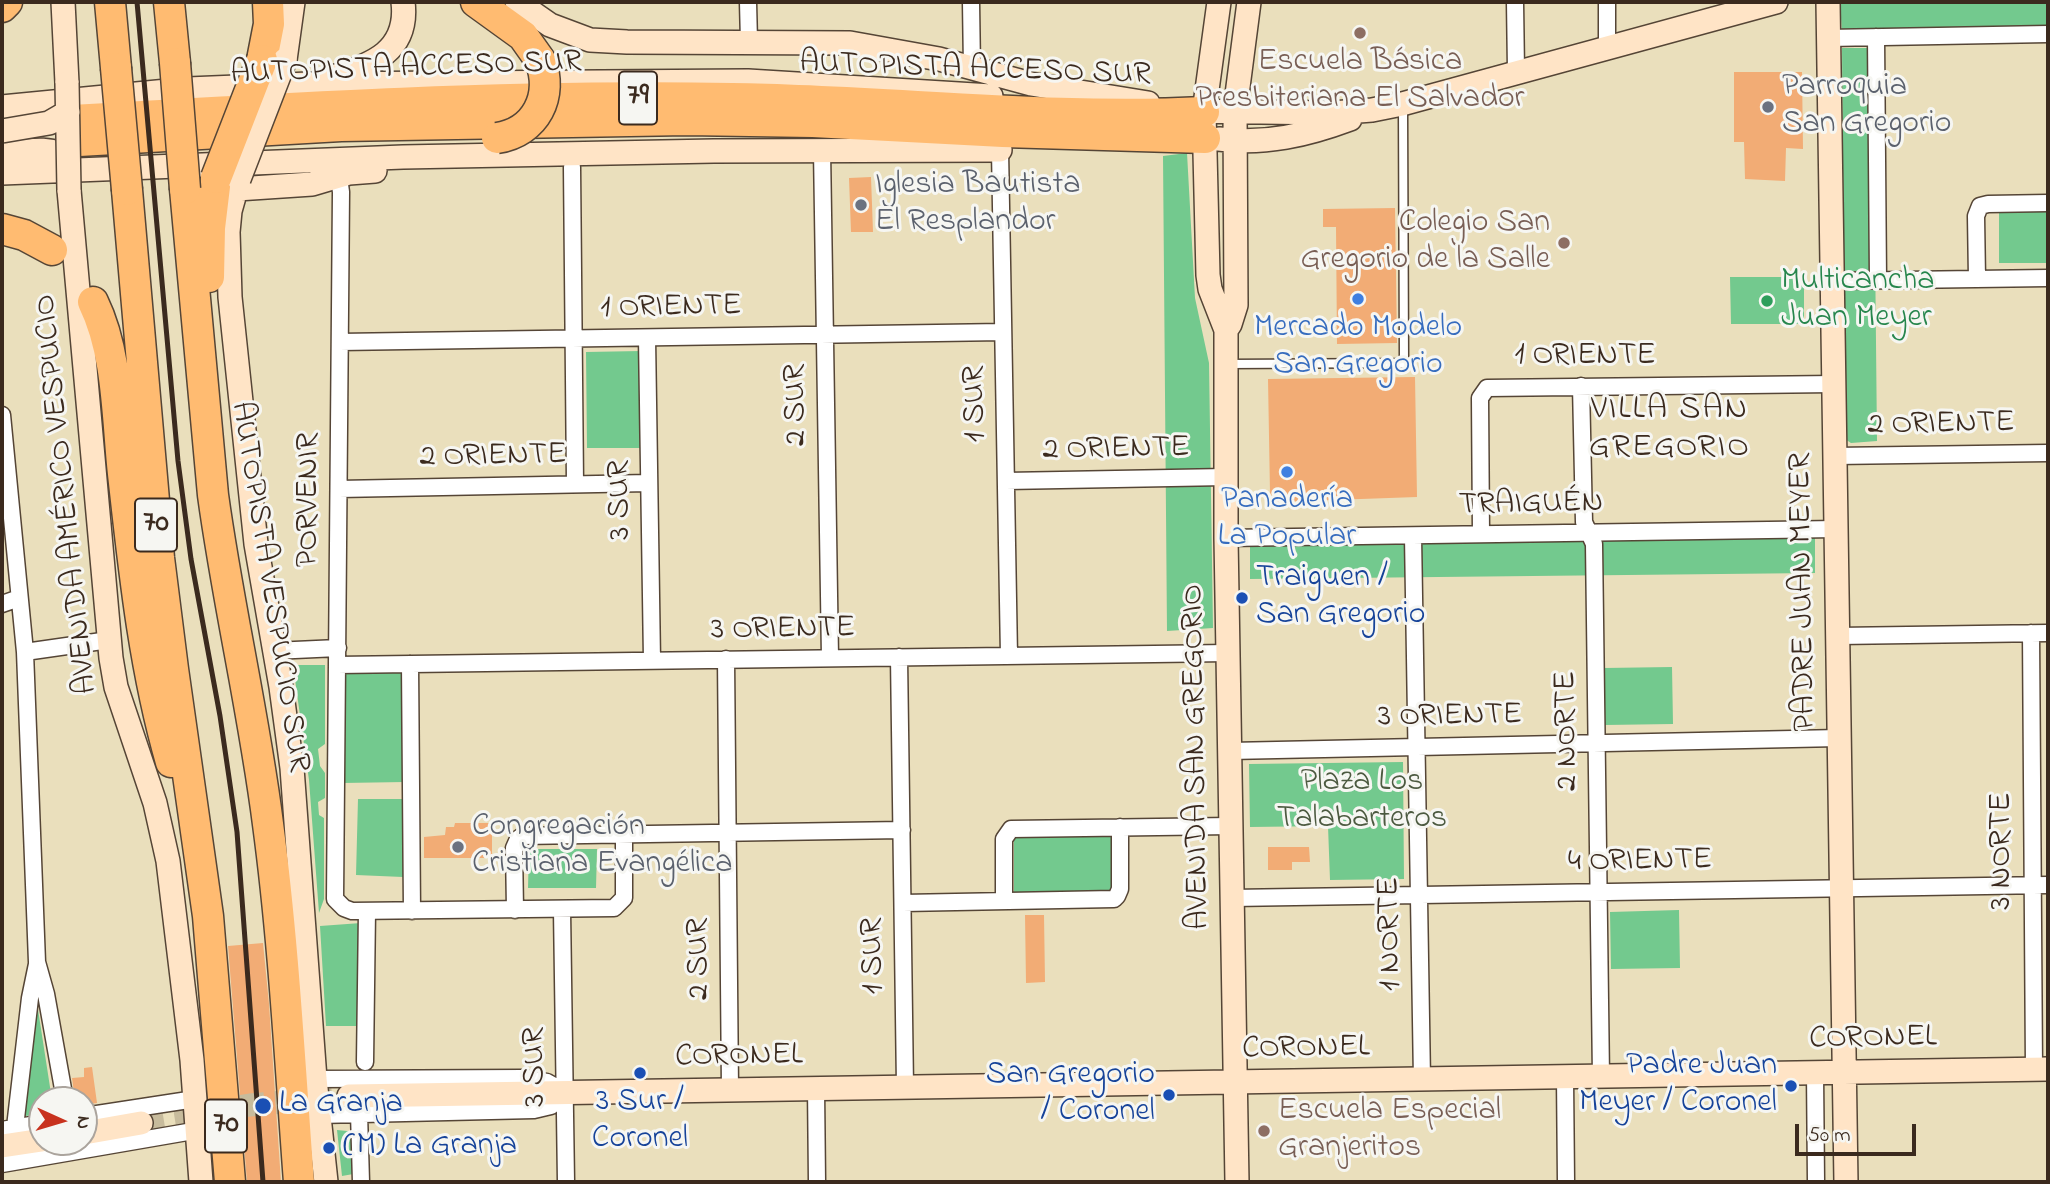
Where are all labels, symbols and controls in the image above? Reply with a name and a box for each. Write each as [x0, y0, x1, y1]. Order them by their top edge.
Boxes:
marker: Escuela Básica Presbiteriana El Salvador [1352, 25, 1368, 41]
street label: AUTOPISTA ACCESO SUR [230, 45, 582, 95]
place label: Escuela Básica Presbiteriana El Salvador [1195, 45, 1525, 120]
street label: AUTOPISTA ACCESO SUR [799, 46, 1151, 96]
place label: Parroquia San Gregorio [1782, 70, 1951, 145]
road number: 79 [619, 72, 657, 124]
marker: Parroquia San Gregorio [1760, 99, 1776, 115]
place label: Iglesia Bautista El Resplandor [875, 168, 1081, 243]
marker: Iglesia Bautista El Resplandor [853, 197, 869, 213]
place label: Colegio San Gregorio de la Salle [1300, 206, 1550, 281]
marker: Colegio San Gregorio de la Salle [1556, 235, 1572, 251]
place label: Multicancha Juan Meyer [1781, 264, 1934, 339]
street label: 1 ORIENTE [600, 289, 742, 329]
marker: Mercado Modelo San Gregorio [1350, 291, 1366, 307]
street label: AVENIDA AMÉRICO VESPUCIO [28, 292, 108, 696]
marker: Multicancha Juan Meyer [1759, 293, 1775, 309]
place label: Mercado Modelo San Gregorio [1254, 311, 1462, 386]
street label: 1 ORIENTE [1514, 339, 1656, 377]
street label: 2 SUR [778, 363, 818, 447]
street label: 1 SUR [957, 365, 997, 443]
district label: VILLA SAN GREGORIO [1590, 392, 1750, 470]
street label: AUTOPISTA VESPUCIO SUR [220, 399, 316, 775]
street label: 2 ORIENTE [1867, 406, 2015, 446]
street label: 2 ORIENTE [1042, 431, 1190, 471]
street label: PORVENIR [292, 433, 330, 567]
street label: 2 ORIENTE [419, 438, 567, 478]
street label: PADRE JUAN MEYER [1783, 452, 1827, 732]
street label: 3 SUR [602, 460, 642, 540]
marker: Panadería La Popular [1279, 464, 1295, 480]
place label: Panadería La Popular [1218, 483, 1356, 558]
street label: TRAIGUÉN [1458, 486, 1604, 526]
road number: 70 [135, 498, 177, 552]
place label: Traiguen / San Gregorio [1256, 561, 1425, 636]
street label: AVENIDA SAN GREGORIO [1176, 584, 1220, 930]
marker: Traiguen / San Gregorio [1234, 590, 1250, 606]
street label: 3 ORIENTE [711, 611, 855, 651]
street label: 2 NORTE [1549, 671, 1589, 791]
street label: 3 ORIENTE [1378, 698, 1522, 738]
park label: Plaza Los Talabarteros [1277, 765, 1447, 840]
street label: 3 NORTE [1985, 792, 2023, 910]
place label: Congregación Cristiana Evangélica [472, 810, 733, 885]
marker: Congregación Cristiana Evangélica [450, 839, 466, 855]
street label: 4 ORIENTE [1568, 843, 1712, 883]
street label: 1 NORTE [1372, 877, 1412, 991]
street label: 2 SUR [681, 917, 721, 1001]
street label: 1 SUR [855, 917, 895, 995]
street label: CORONEL [1809, 1020, 1937, 1060]
street label: 3 SUR [517, 1027, 557, 1107]
street label: CORONEL [1242, 1030, 1370, 1070]
street label: CORONEL [675, 1038, 803, 1078]
place label: Padre Juan Meyer / Coronel [1579, 1049, 1777, 1124]
place label: San Gregorio / Coronel [986, 1058, 1155, 1133]
marker: 3 Sur / Coronel [632, 1065, 648, 1081]
marker: Padre Juan Meyer / Coronel [1783, 1078, 1799, 1094]
place label: 3 Sur / Coronel [592, 1085, 688, 1160]
north arrow [28, 1086, 98, 1156]
place label: La Granja [279, 1087, 403, 1125]
marker: San Gregorio / Coronel [1161, 1087, 1177, 1103]
place label: Escuela Especial Granjeritos [1278, 1094, 1501, 1169]
marker: La Granja [253, 1096, 273, 1116]
road number: 70 [205, 1100, 247, 1152]
scale bar [1798, 1110, 1919, 1154]
text: N [69, 1115, 96, 1130]
text: 50 m [1808, 1121, 1851, 1151]
marker: Escuela Especial Granjeritos [1256, 1123, 1272, 1139]
place label: (M) La Granja [343, 1129, 517, 1167]
marker: (M) La Granja [321, 1140, 337, 1156]

